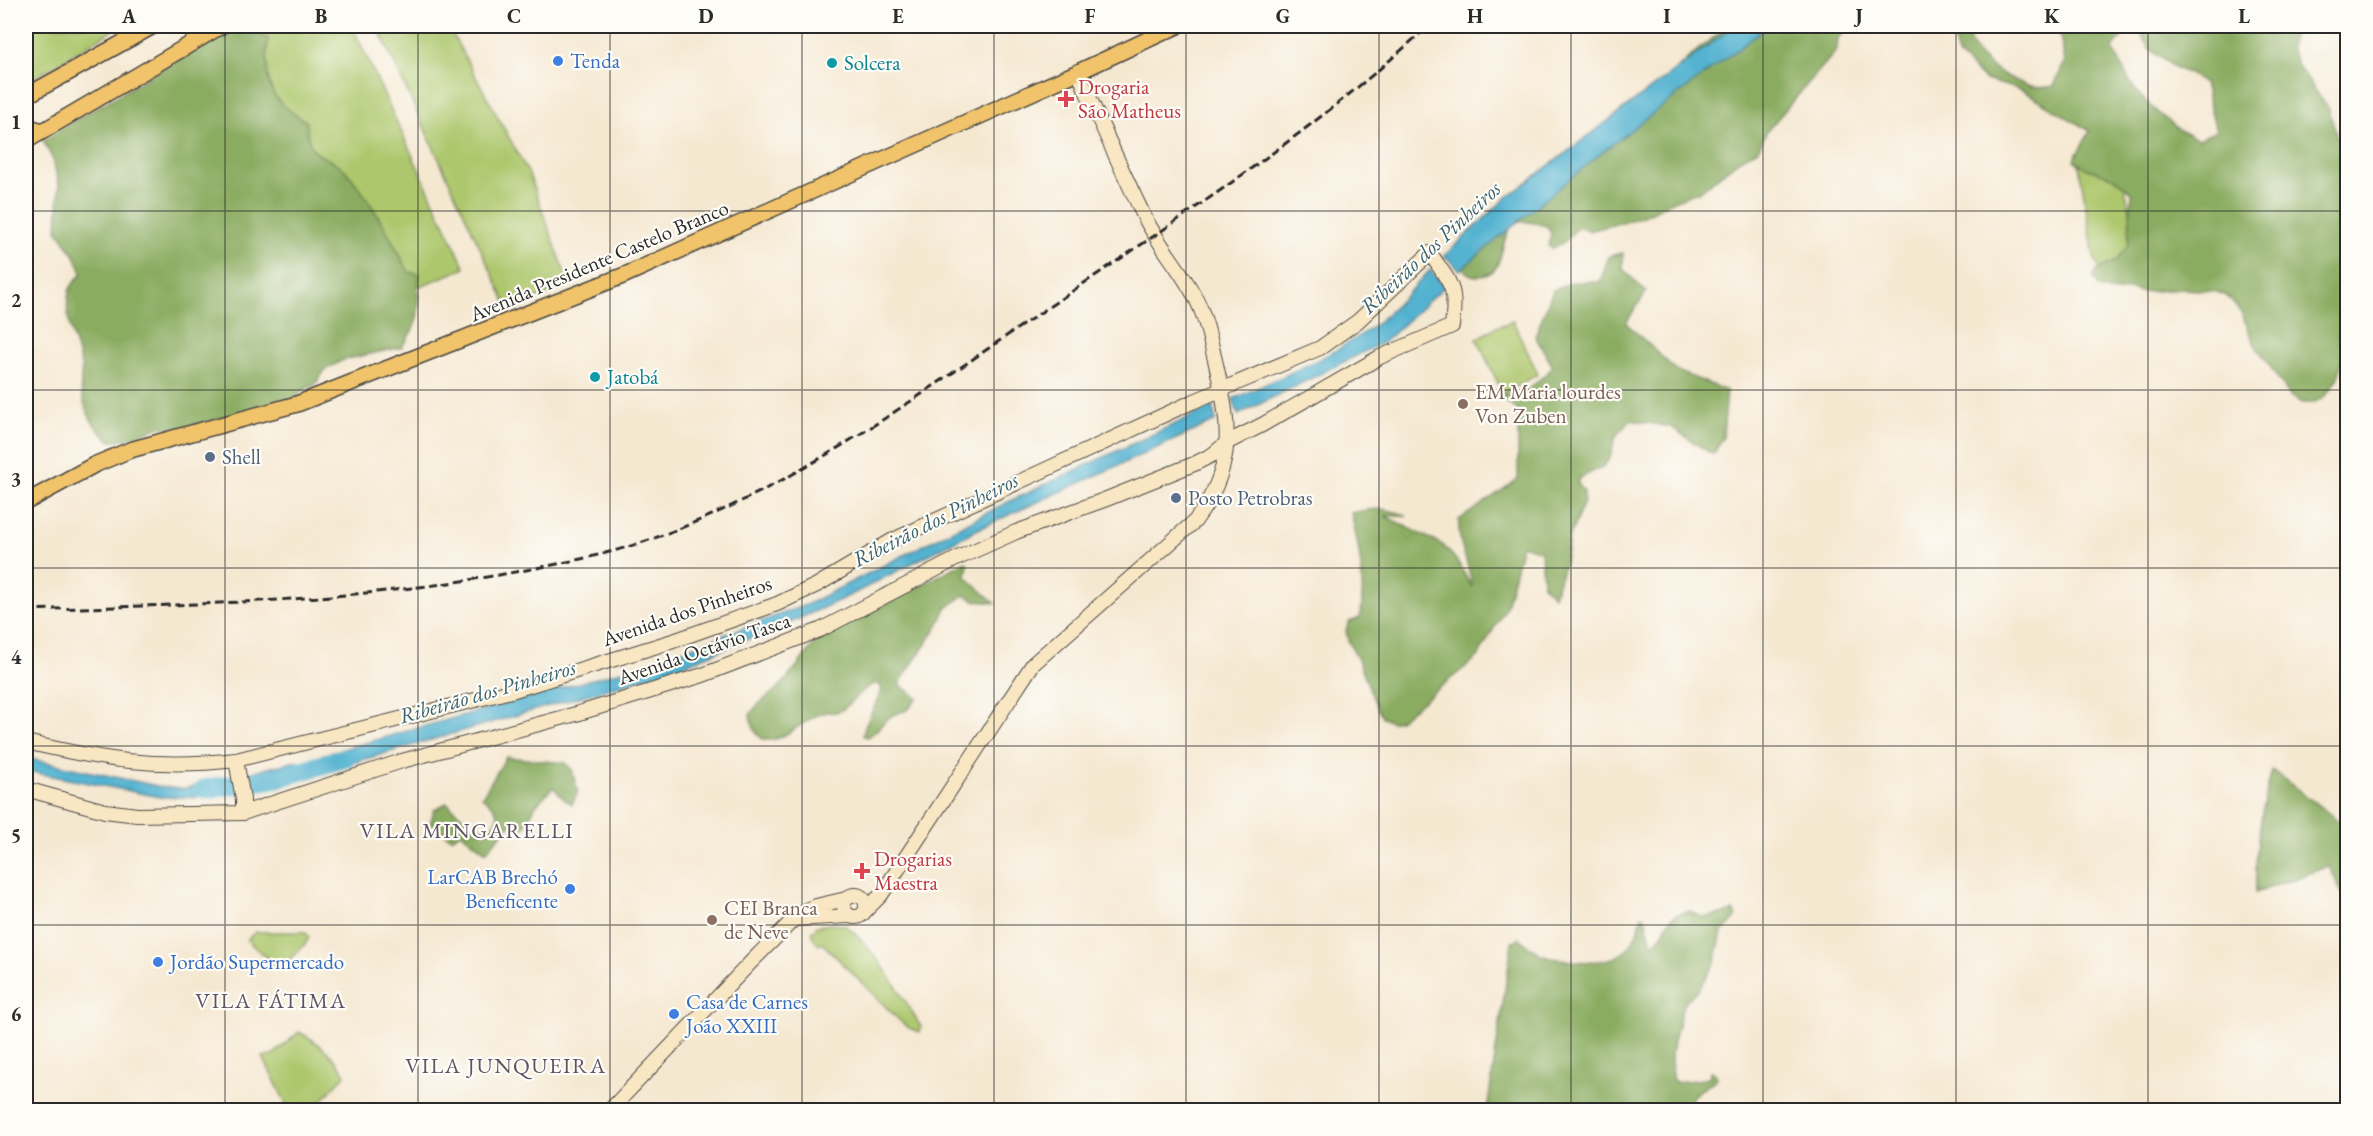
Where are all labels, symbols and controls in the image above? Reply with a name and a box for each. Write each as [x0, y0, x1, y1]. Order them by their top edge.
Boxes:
text: A [121, 3, 137, 29]
text: B [315, 3, 327, 29]
text: C [507, 3, 521, 29]
text: D [698, 3, 714, 29]
text: E [892, 3, 904, 29]
text: F [1085, 3, 1096, 29]
text: G [1276, 3, 1290, 29]
text: H [1467, 3, 1483, 29]
text: I [1663, 3, 1671, 29]
text: J [1853, 3, 1863, 29]
text: K [2044, 3, 2060, 29]
text: L [2238, 3, 2250, 29]
place label: Tenda [570, 47, 621, 74]
place label: Solcera [844, 49, 901, 76]
marker: Tenda [551, 54, 565, 68]
marker: Solcera [825, 56, 839, 70]
place label: Drogaria São Matheus [1078, 73, 1181, 124]
marker: Drogaria São Matheus [1059, 92, 1073, 106]
text: 1 [11, 109, 21, 135]
water label: Ribeirão dos Pinheiros [1354, 174, 1508, 320]
street label: Avenida Presidente Castelo Branco [464, 194, 732, 328]
text: 2 [11, 287, 22, 313]
place label: Jatobá [605, 363, 659, 390]
marker: Jatobá [588, 370, 602, 384]
place label: EM Maria lourdes Von Zuben [1475, 378, 1621, 429]
marker: EM Maria lourdes Von Zuben [1456, 397, 1470, 411]
place label: Shell [222, 443, 261, 470]
marker: Shell [203, 450, 217, 464]
water label: Ribeirão dos Pinheiros [847, 465, 1024, 574]
text: 3 [11, 466, 21, 492]
place label: Posto Petrobras [1188, 484, 1313, 511]
marker: Posto Petrobras [1169, 491, 1183, 505]
street label: Avenida dos Pinheiros [598, 569, 775, 653]
street label: Avenida Octávio Tasca [613, 606, 794, 691]
text: 4 [11, 644, 22, 670]
water label: Ribeirão dos Pinheiros [395, 652, 580, 731]
district label: VILA MINGARELLI [360, 816, 574, 845]
text: 5 [11, 822, 21, 848]
place label: Drogarias Maestra [874, 845, 952, 896]
place label: LarCAB Brechó Beneficente [427, 863, 558, 914]
marker: Drogarias Maestra [855, 864, 869, 878]
marker: LarCAB Brechó Beneficente [563, 882, 577, 896]
place label: CEI Branca de Neve [724, 894, 818, 945]
marker: CEI Branca de Neve [705, 913, 719, 927]
place label: Jordão Supermercado [168, 948, 344, 975]
marker: Jordão Supermercado [151, 955, 165, 969]
district label: VILA FÁTIMA [195, 986, 347, 1015]
place label: Casa de Carnes João XXIII [684, 988, 808, 1039]
text: 6 [11, 1001, 22, 1027]
marker: Casa de Carnes João XXIII [667, 1007, 681, 1021]
district label: VILA JUNQUEIRA [405, 1051, 607, 1080]

